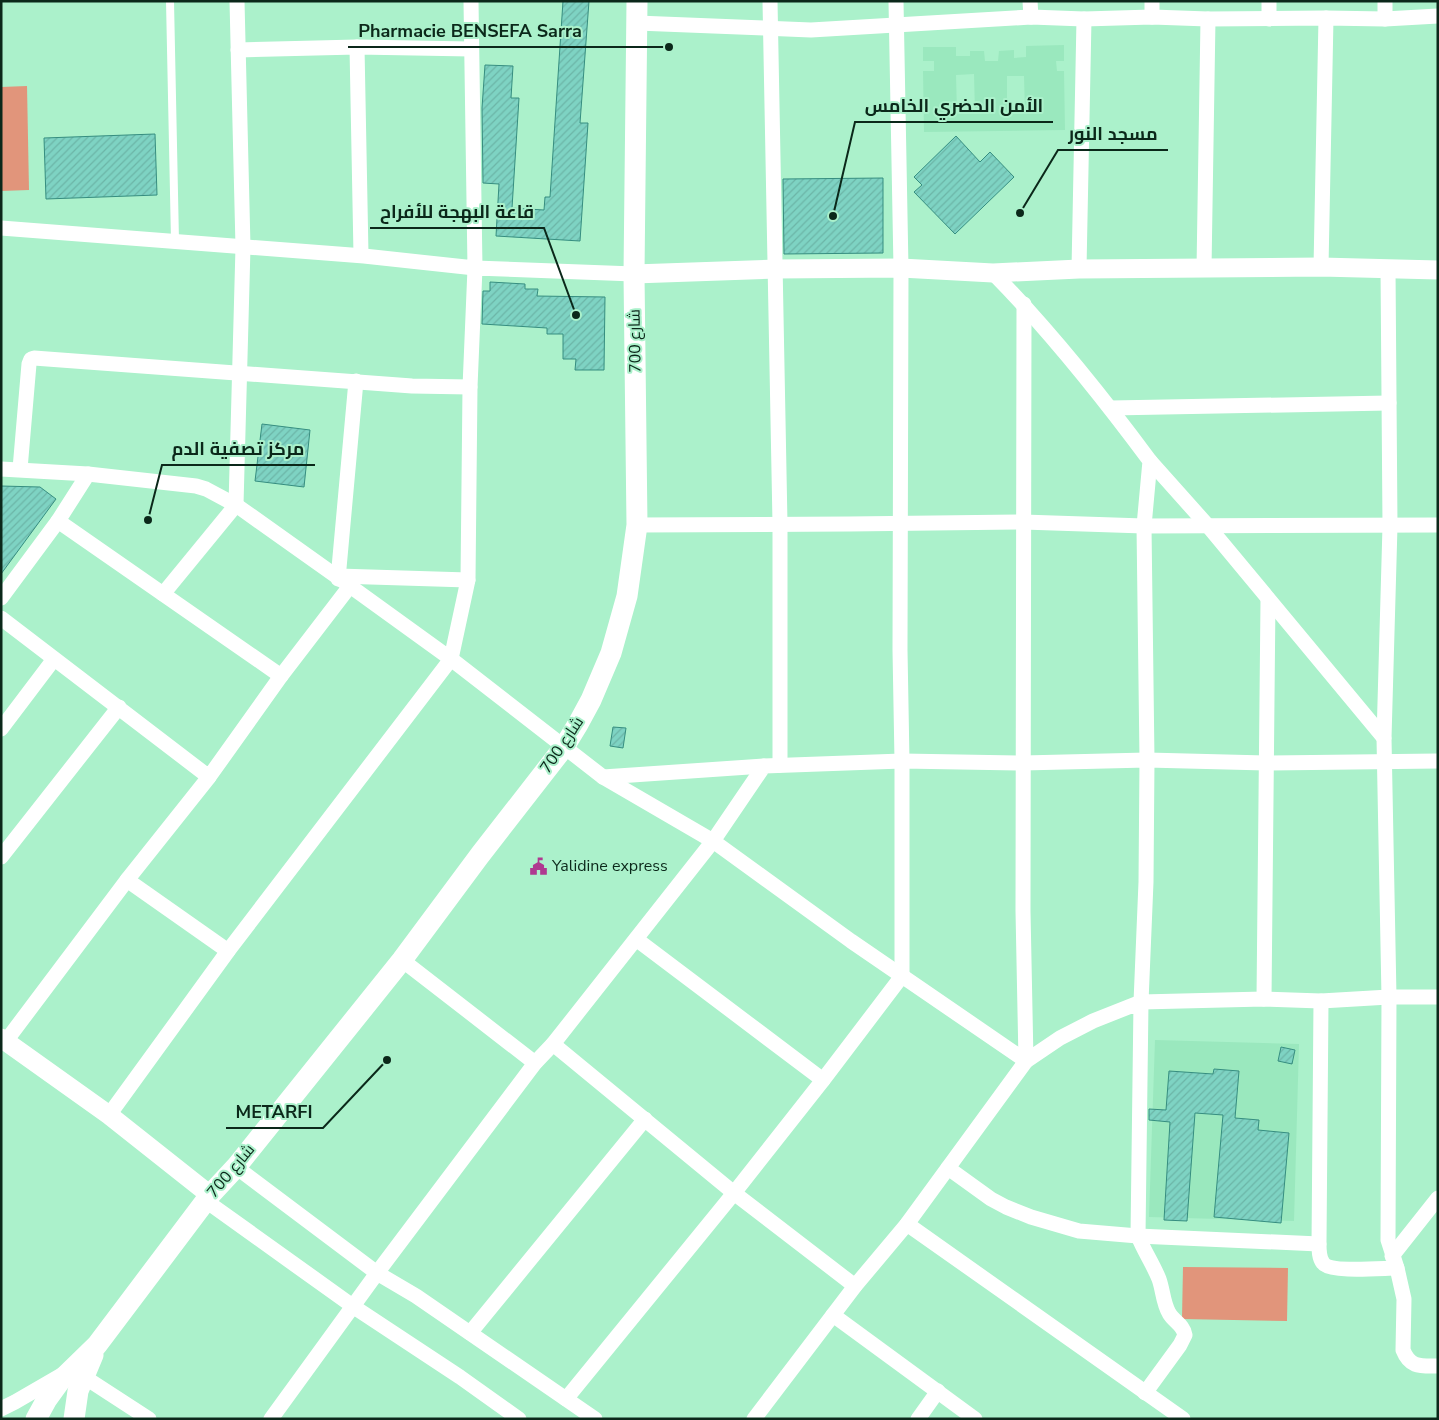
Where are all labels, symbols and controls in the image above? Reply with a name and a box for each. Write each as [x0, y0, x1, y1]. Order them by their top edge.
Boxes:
callout: Pharmacie BENSEFA Sarra [348, 14, 592, 47]
text: Pharmacie BENSEFA Sarra [358, 19, 582, 43]
callout: الأمن الحضري الخامس [855, 89, 1053, 122]
text: الأمن الحضري الخامس [865, 94, 1043, 120]
callout: مسجد النور [1058, 117, 1168, 150]
text: مسجد النور [1067, 122, 1158, 146]
callout: قاعة البهجة للأفراح [370, 195, 544, 228]
text: قاعة البهجة للأفراح [380, 200, 534, 224]
street label: شارع 700 [623, 309, 647, 373]
callout: مركز تصفية الدم [162, 432, 315, 465]
text: مركز تصفية الدم [172, 437, 304, 461]
street label: شارع 700 [535, 712, 589, 778]
place label: Yalidine express [551, 855, 668, 877]
public building icon: Yalidine express [528, 856, 548, 876]
callout: METARFI [226, 1095, 323, 1128]
text: METARFI [236, 1100, 312, 1124]
street label: شارع 700 [202, 1139, 260, 1203]

